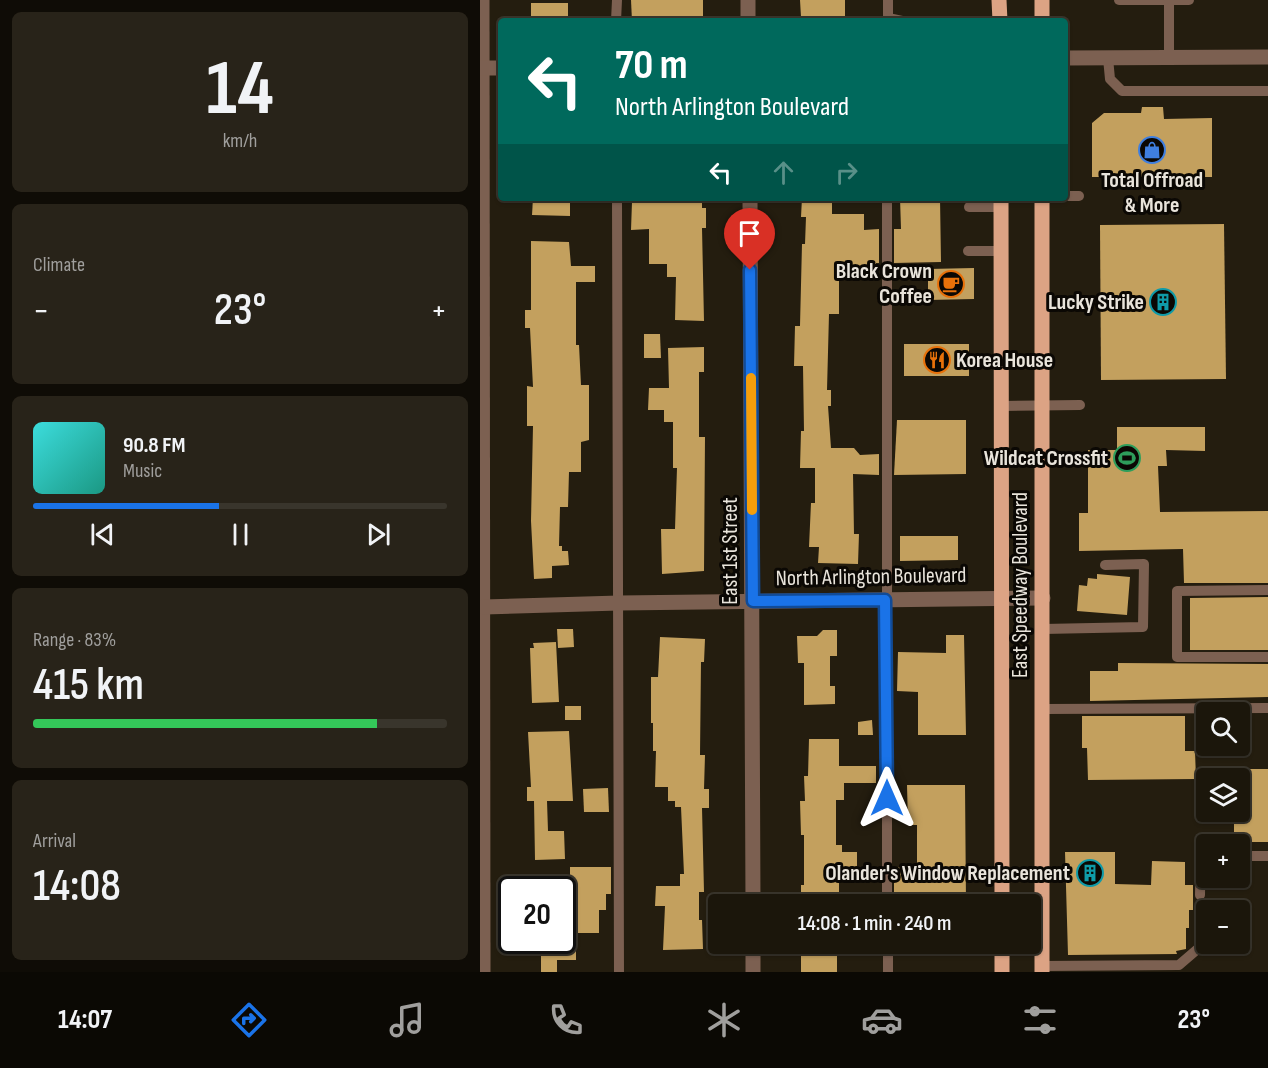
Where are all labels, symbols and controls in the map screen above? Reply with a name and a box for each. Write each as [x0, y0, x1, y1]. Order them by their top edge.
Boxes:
text: 70 m [615, 40, 688, 91]
icon: left [516, 42, 594, 120]
text: 14 [206, 43, 274, 136]
text: North Arlington Boulevard [615, 91, 849, 123]
text: km/h [223, 129, 257, 153]
shop icon: Total Offroad & More [1137, 135, 1167, 165]
icon: left [704, 156, 737, 189]
icon: ahead [767, 156, 800, 189]
icon: right [830, 156, 863, 189]
place label: Total Offroad & More [1101, 167, 1203, 219]
pin [724, 208, 775, 270]
icon: arrive [733, 217, 766, 250]
text: Climate [33, 253, 85, 277]
place label: Black Crown Coffee [836, 258, 932, 310]
cafe icon: Black Crown Coffee [936, 269, 966, 299]
text: 23° [214, 283, 266, 338]
building icon: Lucky Strike [1148, 287, 1178, 317]
place label: Lucky Strike [1048, 289, 1144, 316]
text: − [33, 291, 49, 331]
text: + [431, 291, 447, 331]
restaurant icon: Korea House [922, 345, 952, 375]
place label: Korea House [956, 347, 1053, 374]
text: 90.8 FM [123, 432, 185, 459]
sports icon: Wildcat Crossfit [1112, 443, 1142, 473]
place label: Wildcat Crossfit [984, 445, 1108, 472]
text: Music [123, 459, 162, 483]
street label: East Speedway Boulevard [1007, 492, 1034, 678]
street label: East 1st Street [717, 497, 744, 605]
icon: previous [86, 518, 119, 551]
icon: pause [224, 518, 257, 551]
icon: next [362, 518, 395, 551]
street label: North Arlington Boulevard [775, 562, 967, 592]
text: Range · 83% [33, 628, 116, 652]
text: 415 km [33, 658, 144, 713]
map controls [1196, 702, 1250, 954]
button: search [1196, 702, 1250, 756]
position arrow [855, 766, 919, 830]
button: layers [1196, 768, 1250, 822]
text: Arrival [33, 829, 76, 853]
button: + [1196, 834, 1250, 888]
building icon: Olander's Window Replacement [1075, 858, 1105, 888]
text: 14:08 [33, 859, 121, 914]
place label: Olander's Window Replacement [825, 860, 1070, 887]
speed limit sign: 20 [498, 876, 576, 954]
button: − [1196, 900, 1250, 954]
text: 14:08 · 1 min · 240 m [798, 910, 951, 937]
icon: directions [228, 999, 270, 1041]
icon: music [386, 999, 428, 1041]
icon: phone [545, 999, 587, 1041]
icon: climate [703, 999, 745, 1041]
icon: car [861, 999, 903, 1041]
icon: filters [1019, 999, 1061, 1041]
text: 14:07 [58, 1004, 112, 1036]
text: 23° [1177, 1004, 1210, 1036]

